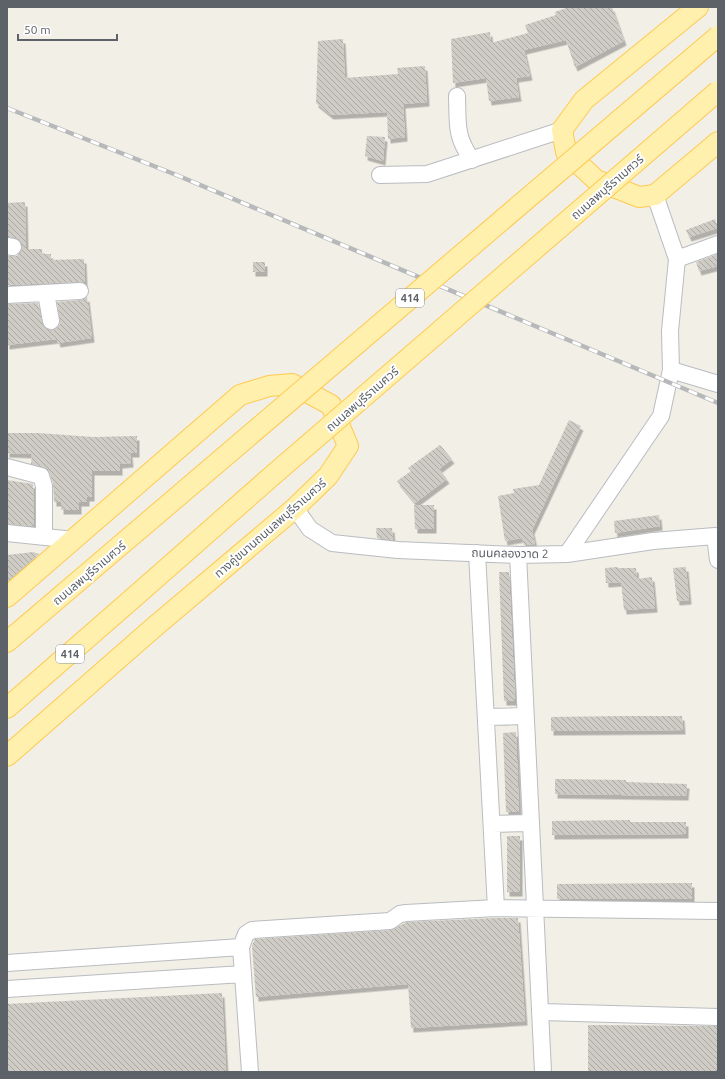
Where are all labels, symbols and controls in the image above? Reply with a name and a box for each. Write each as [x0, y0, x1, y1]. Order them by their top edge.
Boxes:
scale bar [18, 16, 117, 42]
text: 50 m [24, 23, 51, 36]
street label: ถนนลพบุรีราเมศวร์ [568, 152, 647, 223]
road number: 414 [396, 289, 424, 307]
street label: ถนนลพบุรีราเมศวร์ [323, 364, 402, 435]
street label: ทางคู่ขนานถนนลพบุรีราเมศวร์ [212, 476, 329, 581]
street label: ถนนลพบุรีราเมศวร์ [50, 538, 129, 608]
street label: ถนนคลองวาด 2 [471, 546, 549, 560]
road number: 414 [56, 645, 84, 663]

